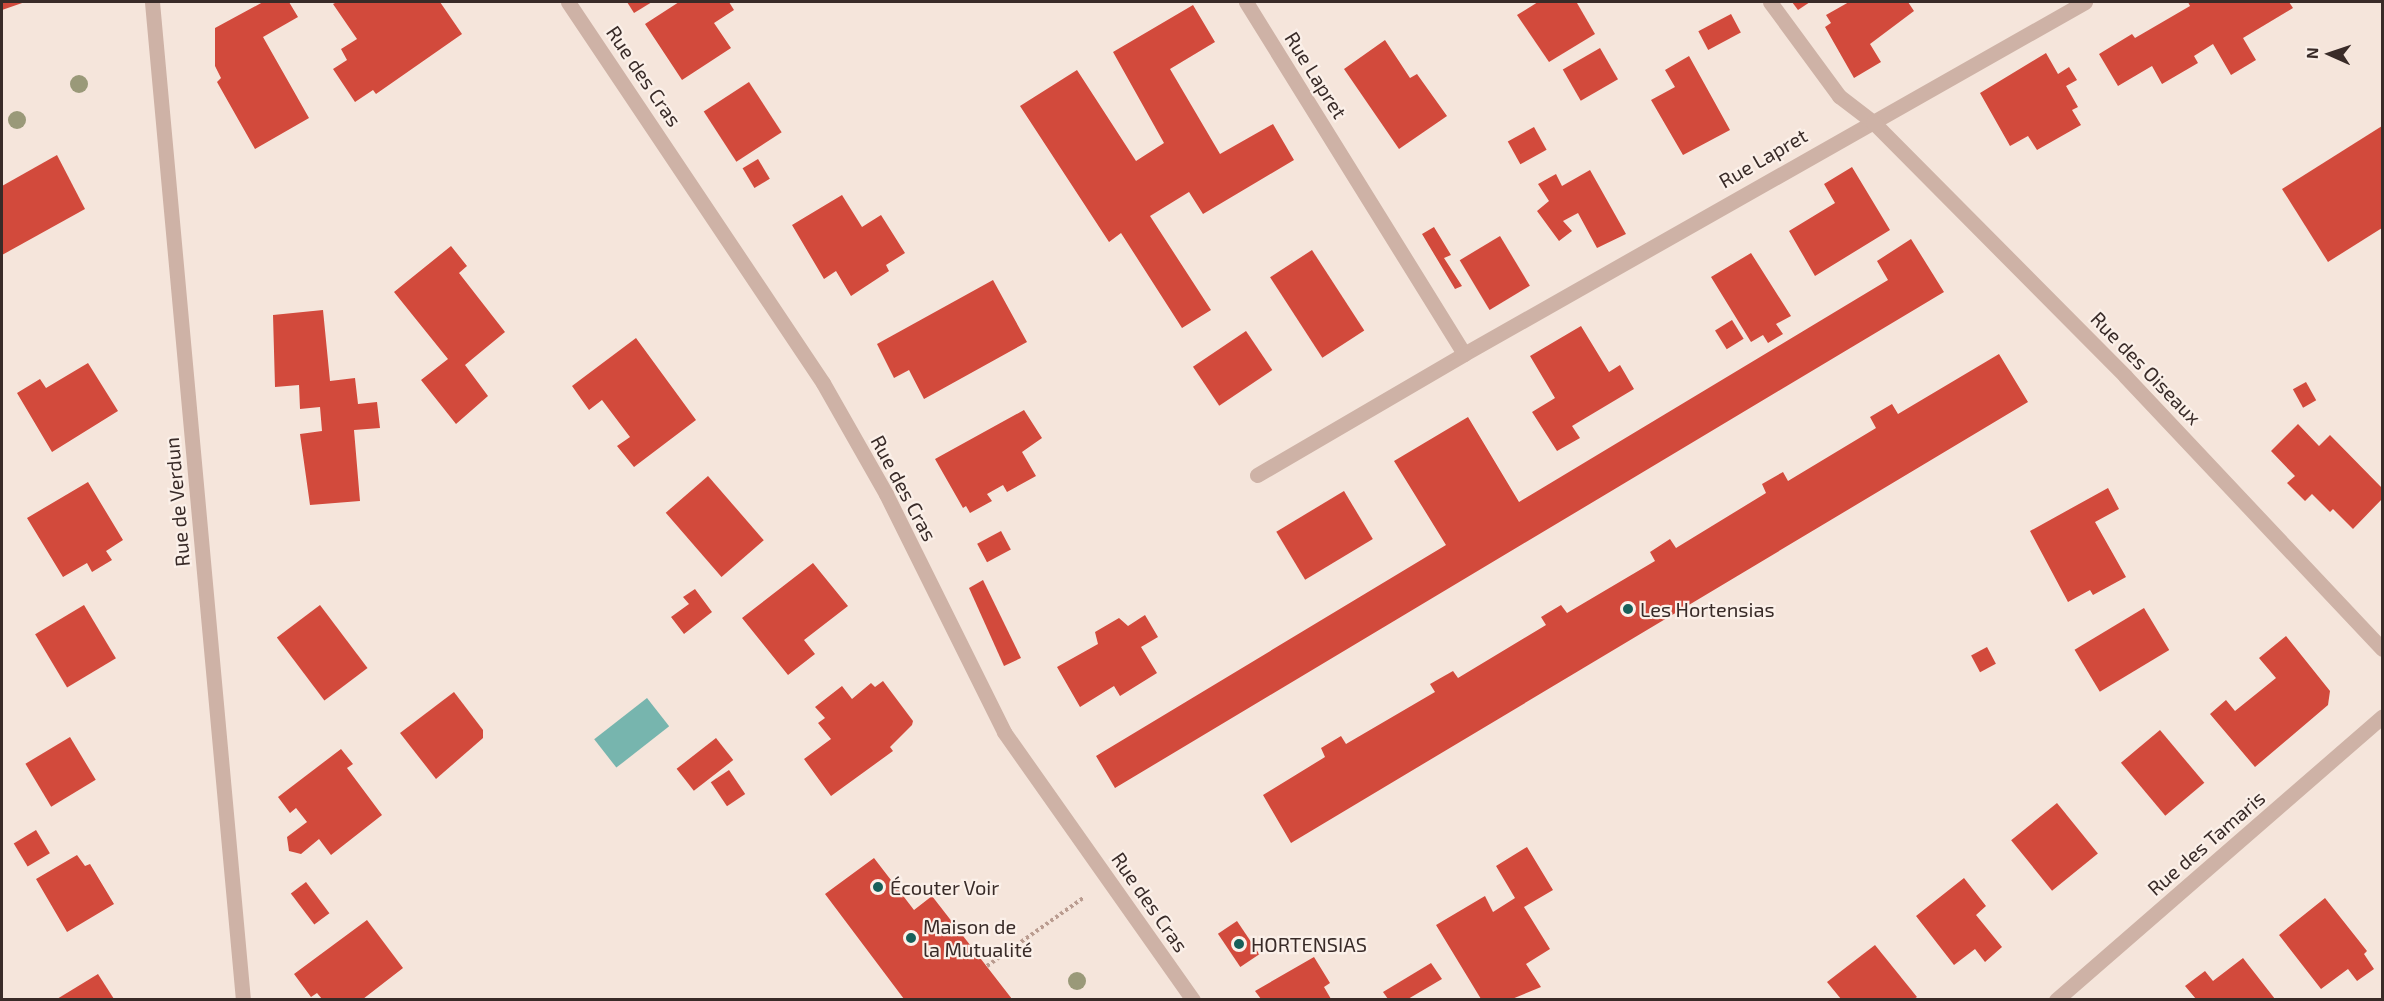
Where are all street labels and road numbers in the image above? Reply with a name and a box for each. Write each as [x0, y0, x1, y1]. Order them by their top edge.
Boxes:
street label: Rue des Cras [602, 21, 686, 131]
street label: Rue Lapret [1280, 27, 1352, 123]
street label: Rue Lapret [1715, 123, 1811, 193]
street label: Rue des Oiseaux [2086, 306, 2206, 430]
street label: Rue des Cras [866, 431, 942, 545]
street label: Rue de Verdun [159, 436, 195, 568]
street label: Rue des Tamaris [2142, 785, 2270, 901]
street label: Rue des Cras [1107, 847, 1193, 957]

